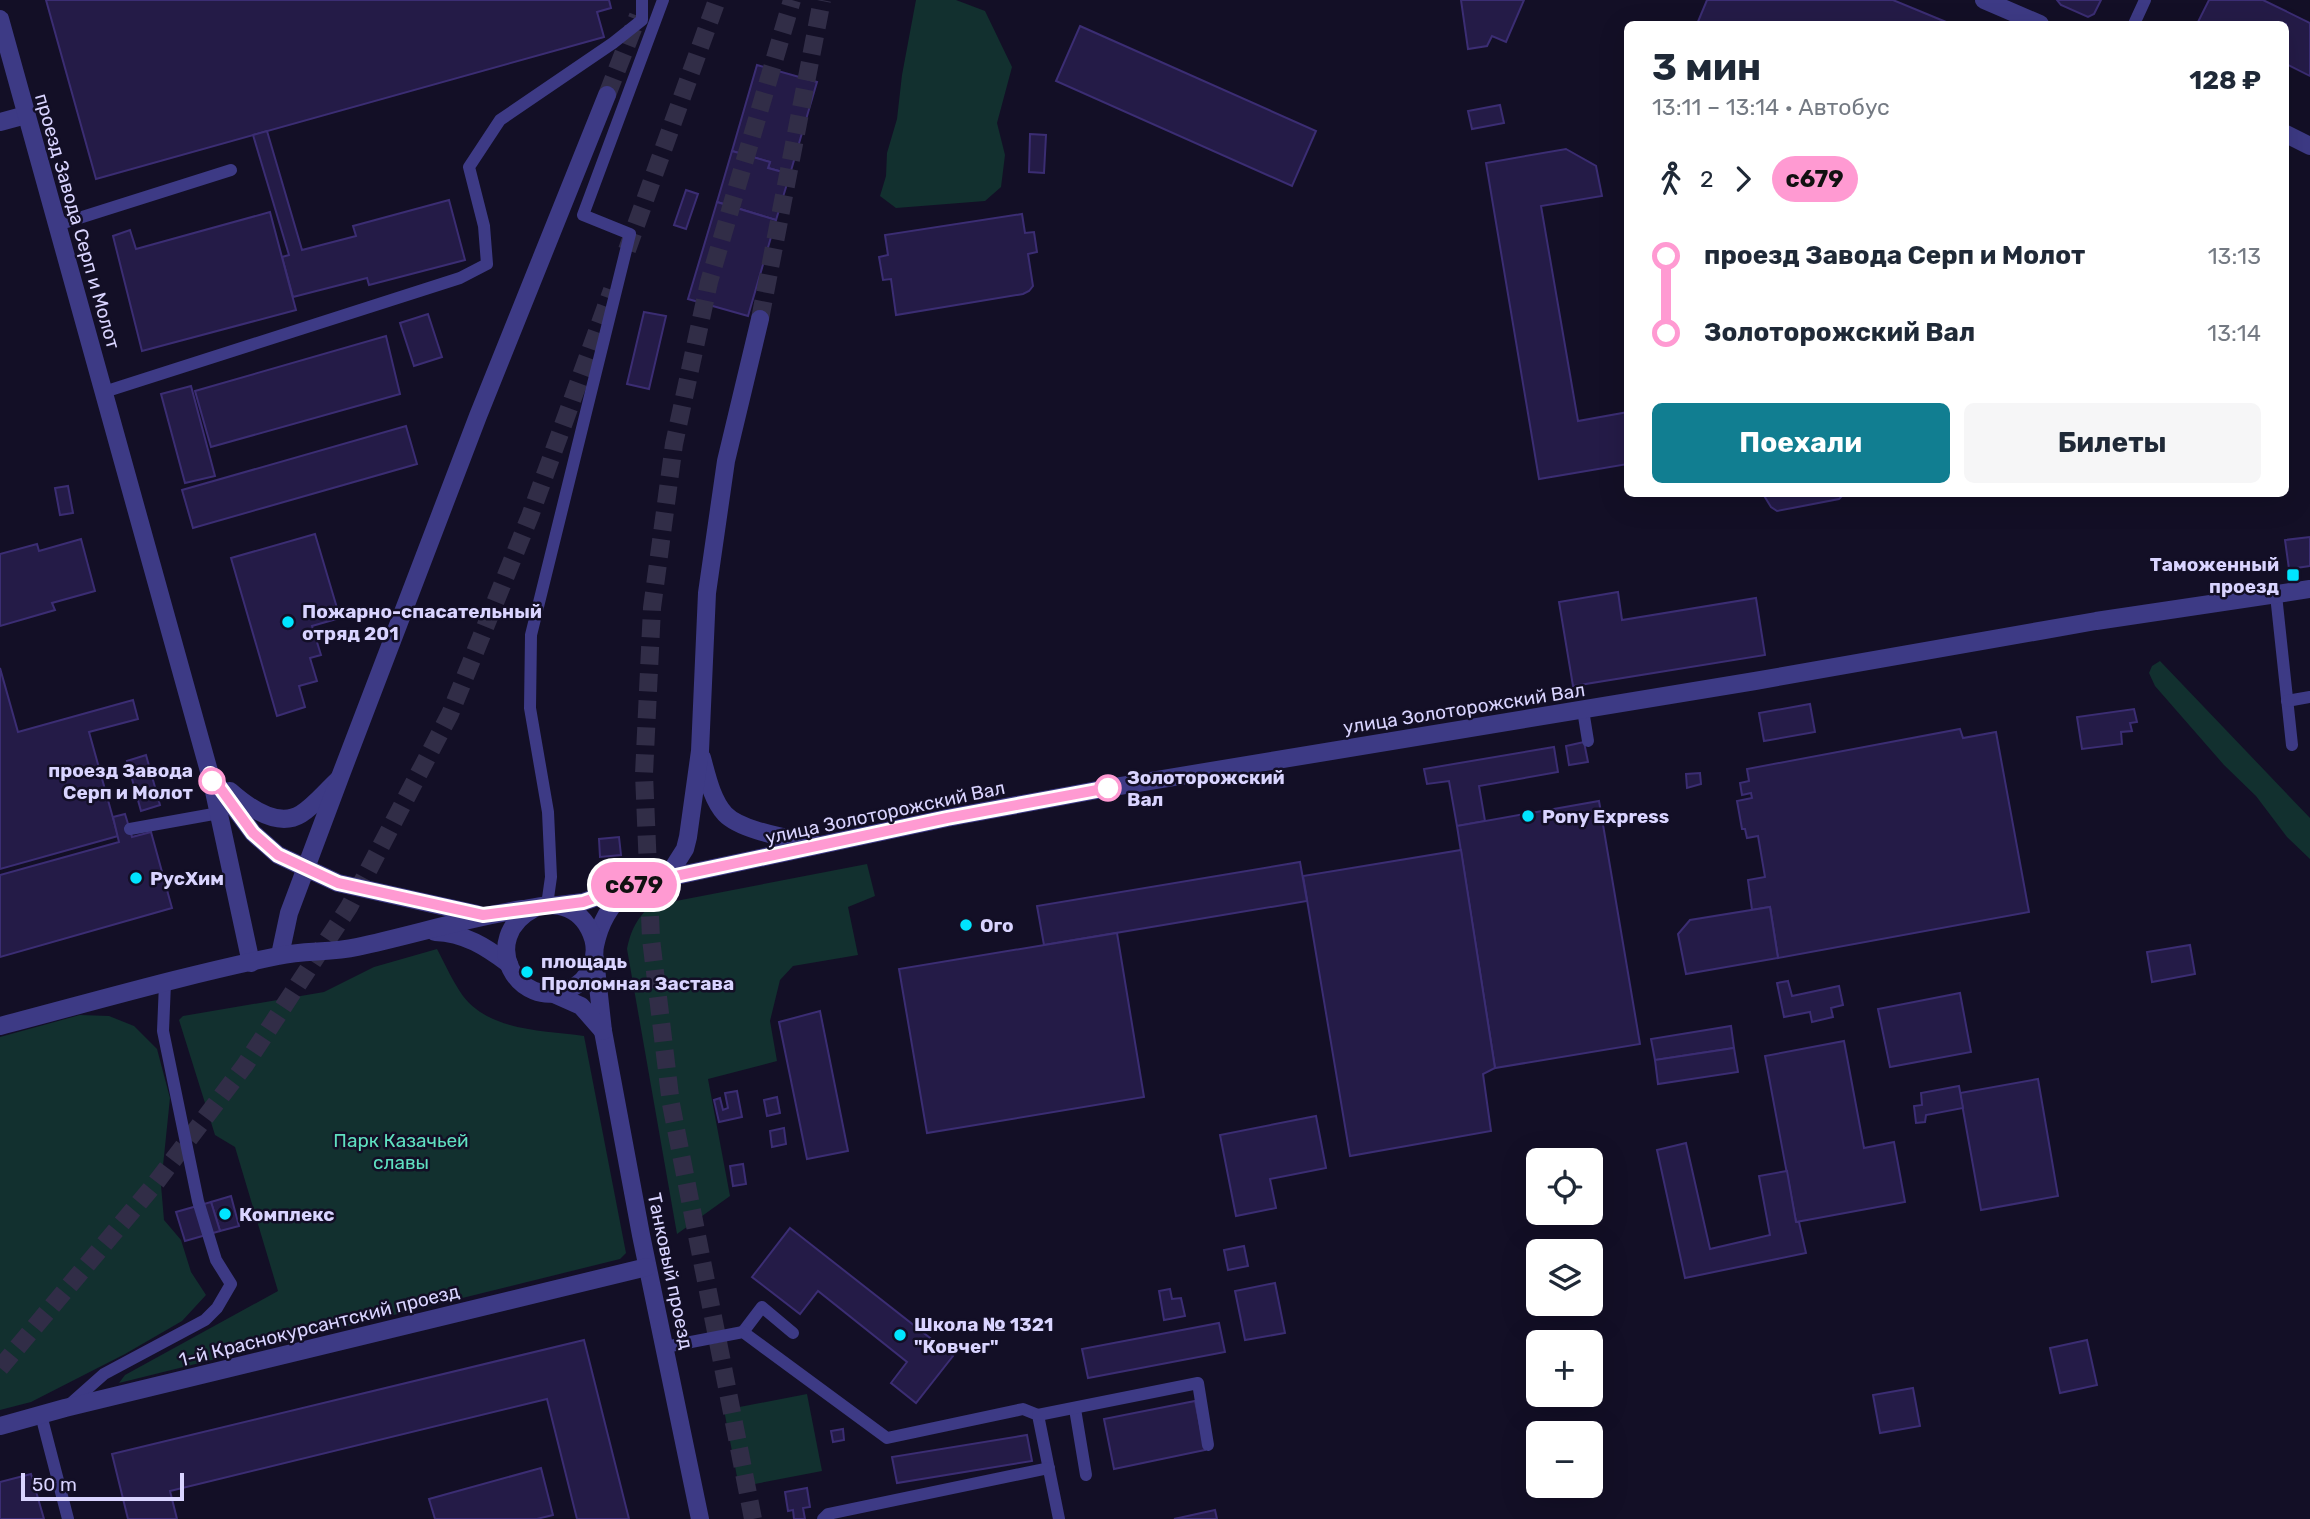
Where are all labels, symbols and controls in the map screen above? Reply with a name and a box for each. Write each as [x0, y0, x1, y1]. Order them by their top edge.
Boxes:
text: 3 мин [1652, 44, 1761, 90]
text: 128 ₽ [2189, 65, 2261, 96]
street label: проезд Завода Серп и Молот [30, 91, 125, 352]
text: 13:11 – 13:14 · Автобус [1652, 93, 1890, 121]
icon: walk [1652, 160, 1690, 198]
icon: forward [1724, 160, 1762, 198]
text: 2 [1700, 165, 1714, 193]
text: с679 [1786, 165, 1844, 193]
text: проезд Завода Серп и Молот [1704, 240, 2085, 271]
text: 13:13 [2208, 242, 2261, 270]
text: Золоторожский Вал [1704, 317, 1975, 348]
text: 13:14 [2207, 319, 2261, 347]
button: Поехали [1652, 403, 1950, 483]
button: Билеты [1964, 403, 2261, 483]
place label: Таможенный проезд [2150, 553, 2280, 598]
marker: Таможенный проезд [2285, 567, 2301, 583]
place label: Пожарно-спасательный отряд 201 [302, 600, 542, 645]
marker: Пожарно-спасательный отряд 201 [280, 614, 296, 630]
street label: улица Золоторожский Вал [1342, 678, 1587, 739]
place label: проезд Завода Серп и Молот [48, 759, 194, 804]
place label: Золоторожский Вал [1127, 766, 1285, 811]
marker: проезд Завода Серп и Молот [199, 768, 225, 794]
marker: Золоторожский Вал [1095, 775, 1121, 801]
street label: улица Золоторожский Вал [763, 776, 1007, 849]
place label: Pony Express [1542, 805, 1669, 828]
marker: Pony Express [1520, 808, 1536, 824]
line badge: с679 [585, 862, 683, 908]
place label: РусХим [150, 867, 224, 890]
marker: РусХим [128, 870, 144, 886]
text: с679 [605, 871, 663, 899]
place label: Ого [980, 914, 1014, 937]
marker: Ого [958, 917, 974, 933]
place label: площадь Проломная Застава [541, 950, 734, 995]
marker: площадь Проломная Застава [519, 964, 535, 980]
park label: Парк Казачьей славы [333, 1129, 469, 1174]
map controls [1526, 1148, 1603, 1498]
button: locate [1526, 1148, 1603, 1225]
street label: Танковый проезд [643, 1191, 698, 1351]
place label: Комплекс [239, 1203, 335, 1226]
marker: Комплекс [217, 1206, 233, 1222]
button: layers [1526, 1239, 1603, 1316]
street label: 1-й Краснокурсантский проезд [176, 1279, 462, 1372]
place label: Школа № 1321 "Ковчег" [914, 1313, 1053, 1358]
marker: Школа № 1321 "Ковчег" [892, 1327, 908, 1343]
button: + [1526, 1330, 1603, 1407]
button: − [1526, 1421, 1603, 1498]
scale bar [21, 1470, 184, 1502]
text: 50 m [32, 1473, 77, 1496]

